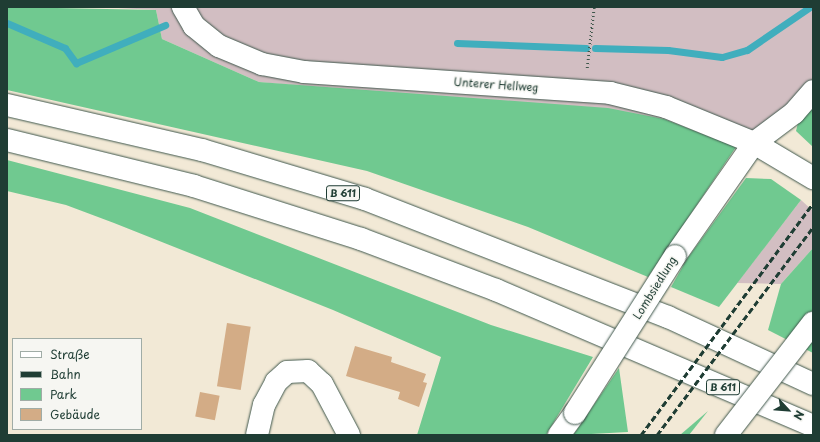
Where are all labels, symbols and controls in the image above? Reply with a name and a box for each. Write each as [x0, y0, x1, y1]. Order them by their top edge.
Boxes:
street label: Unterer Hellweg [453, 75, 539, 95]
road number: B 611 [326, 185, 360, 201]
street label: Lombsiedlung [631, 254, 679, 322]
legend [12, 338, 142, 430]
text: Straße [50, 345, 90, 363]
text: Bahn [50, 365, 81, 383]
road number: B 611 [706, 379, 740, 395]
text: Park [50, 385, 77, 403]
north arrow [768, 390, 808, 430]
text: Gebäude [50, 405, 100, 423]
text: N [790, 408, 809, 423]

